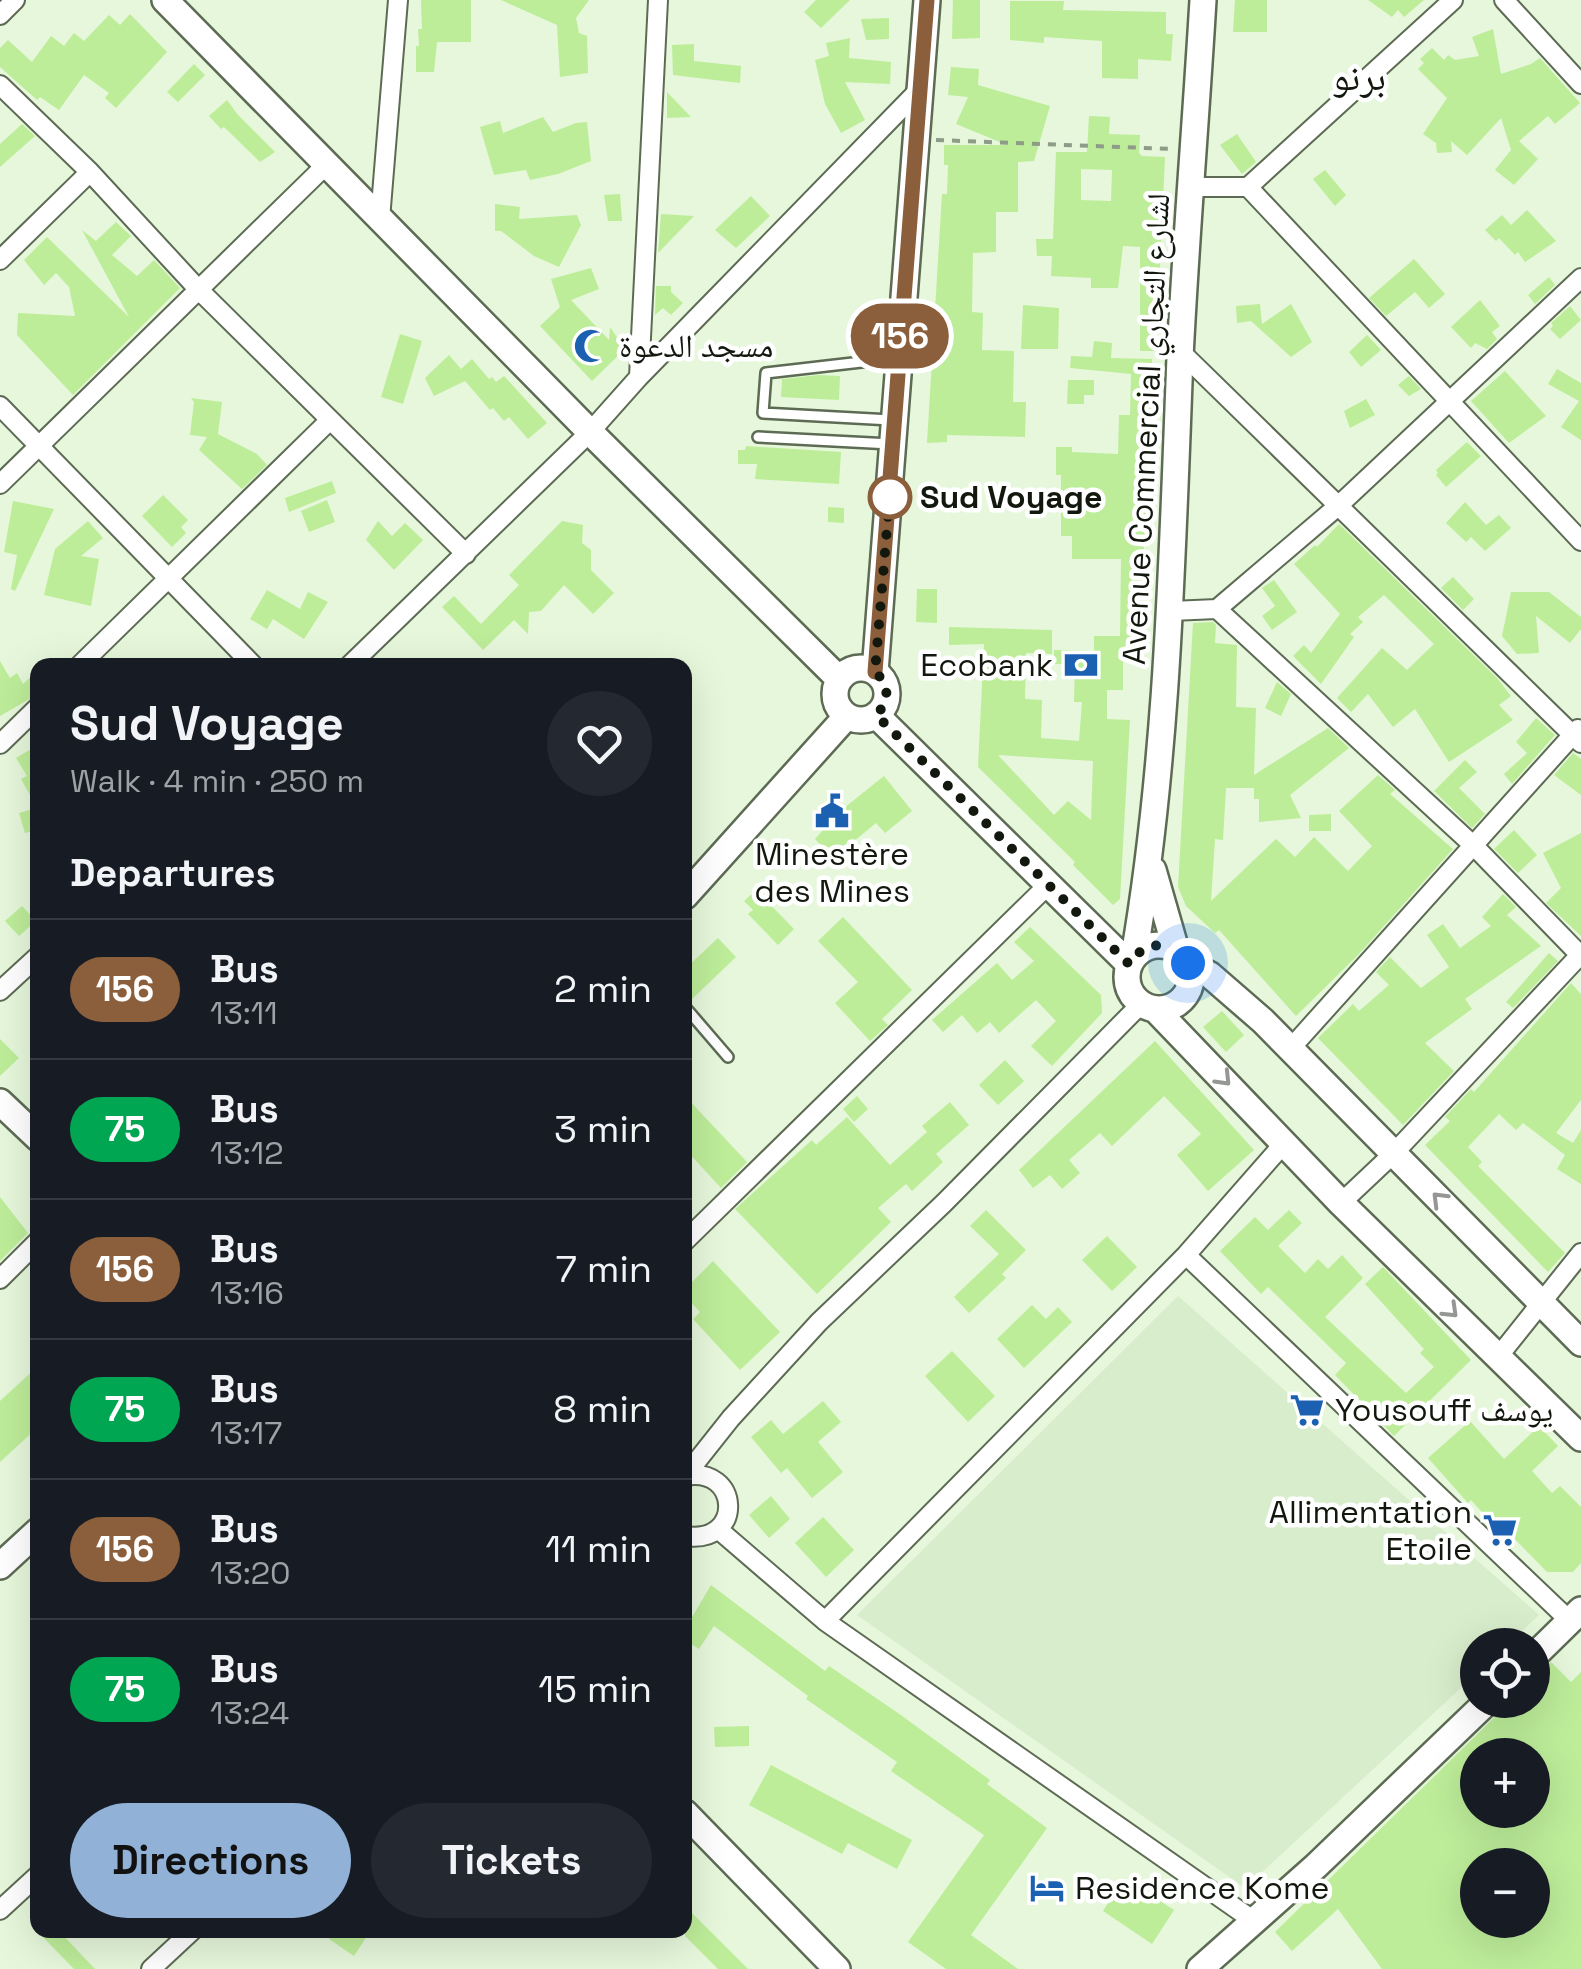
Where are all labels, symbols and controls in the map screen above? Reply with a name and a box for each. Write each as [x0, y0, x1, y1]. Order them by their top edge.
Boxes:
district label: برنو [1332, 53, 1386, 101]
street label: Avenue Commercial لشارع التجاري [1114, 192, 1183, 666]
line badge: 156 [842, 304, 958, 368]
text: 156 [871, 314, 929, 358]
place label: مسجد الدعوة [619, 326, 773, 366]
mosque icon: مسجد الدعوة [572, 327, 610, 365]
marker: Sud Voyage [869, 476, 911, 518]
place label: Sud Voyage [920, 477, 1102, 517]
place label: Ecobank [920, 645, 1053, 685]
bank icon: Ecobank [1062, 646, 1100, 684]
button: heart [547, 691, 652, 796]
text: Sud Voyage [70, 693, 344, 754]
text: Walk · 4 min · 250 m [70, 761, 364, 801]
public building icon: Minestère des Mines [813, 792, 851, 830]
place label: Minestère des Mines [754, 834, 910, 911]
text: Departures [70, 849, 275, 897]
your location [1163, 938, 1213, 988]
text: Bus [210, 945, 279, 993]
text: 2 min [554, 965, 652, 1013]
text: 156 [96, 967, 154, 1011]
text: 13:11 [210, 993, 278, 1033]
one-way arrow [1212, 1068, 1230, 1086]
text: Bus [210, 1085, 279, 1133]
text: 3 min [554, 1105, 652, 1153]
text: 75 [105, 1107, 145, 1151]
text: 13:12 [210, 1133, 283, 1173]
one-way arrow [1433, 1192, 1451, 1210]
text: Bus [210, 1225, 279, 1273]
text: 7 min [556, 1245, 652, 1293]
text: 156 [96, 1247, 154, 1291]
text: 13:16 [210, 1273, 284, 1313]
one-way arrow [1440, 1300, 1458, 1318]
text: Bus [210, 1365, 279, 1413]
text: 8 min [553, 1385, 652, 1433]
text: 75 [105, 1387, 145, 1431]
place label: Yousouff يوسف [1335, 1390, 1553, 1430]
supermarket icon: Yousouff يوسف [1288, 1391, 1326, 1429]
text: 13:17 [210, 1413, 282, 1453]
place label: Allimentation Etoile [1269, 1492, 1472, 1569]
text: Bus [210, 1505, 279, 1553]
supermarket icon: Allimentation Etoile [1481, 1511, 1519, 1549]
text: 11 min [545, 1525, 652, 1573]
text: 156 [96, 1527, 154, 1571]
text: 13:20 [210, 1553, 291, 1593]
map controls [1460, 1628, 1550, 1938]
button: locate [1460, 1628, 1550, 1718]
text: Bus [210, 1645, 279, 1693]
text: 15 min [538, 1665, 652, 1713]
text: 75 [105, 1667, 145, 1711]
text: 13:24 [210, 1693, 289, 1733]
button: + [1460, 1738, 1550, 1828]
button: Directions [70, 1803, 351, 1918]
button: Tickets [371, 1803, 652, 1918]
button: − [1460, 1848, 1550, 1938]
place label: Residence Kome [1075, 1868, 1329, 1908]
hotel icon: Residence Kome [1028, 1869, 1066, 1907]

